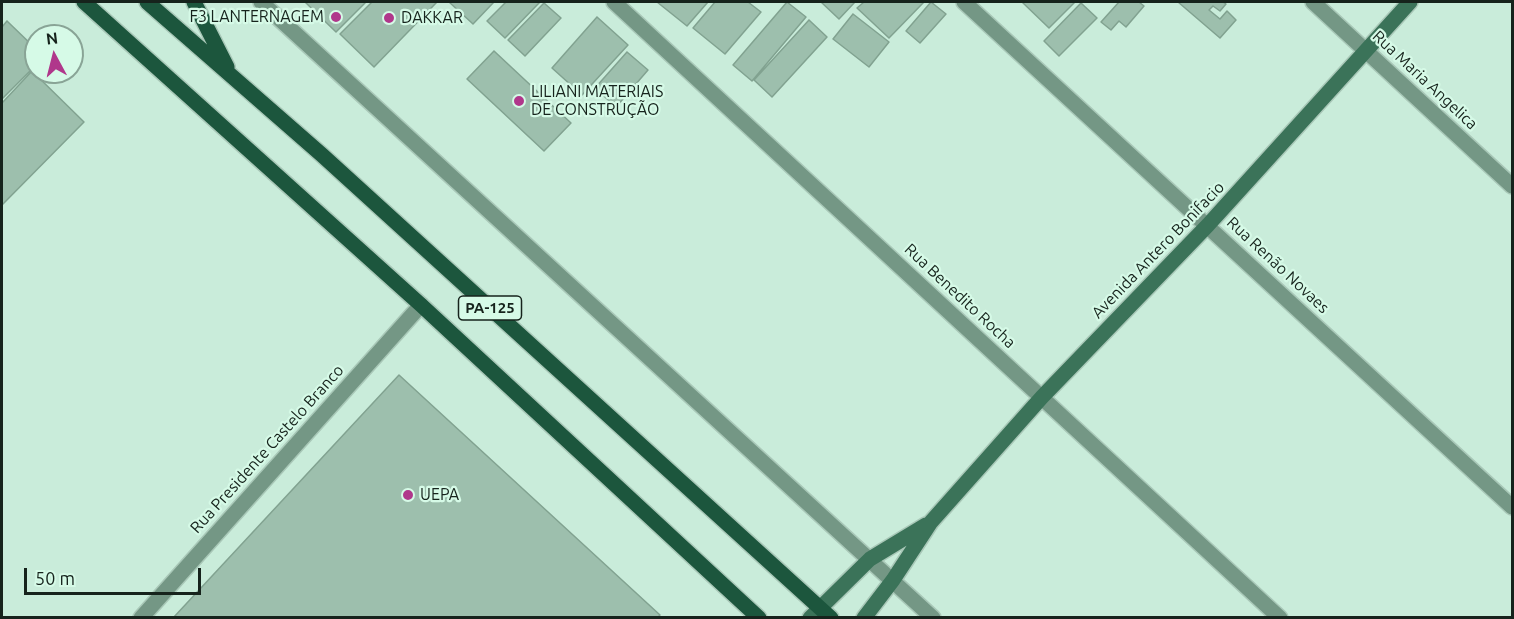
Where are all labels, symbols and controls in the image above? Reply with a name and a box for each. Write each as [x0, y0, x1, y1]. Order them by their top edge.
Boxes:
place label: F3 LANTERNAGEM [189, 7, 324, 27]
place label: DAKKAR [401, 8, 463, 28]
marker: F3 LANTERNAGEM [329, 10, 343, 24]
marker: DAKKAR [382, 11, 396, 25]
north arrow [24, 24, 84, 84]
street label: Rua Maria Angelica [1369, 27, 1481, 133]
text: N [45, 28, 59, 48]
place label: LILIANI MATERIAIS DE CONSTRUÇÃO [531, 82, 663, 120]
marker: LILIANI MATERIAIS DE CONSTRUÇÃO [512, 94, 526, 108]
street label: Avenida Antero Bonifacio [1088, 178, 1228, 322]
street label: Rua Renão Novaes [1223, 213, 1333, 317]
street label: Rua Benedito Rocha [901, 240, 1019, 352]
road number: PA-125 [458, 296, 522, 320]
street label: Rua Presidente Castelo Branco [186, 361, 348, 537]
place label: UEPA [420, 485, 459, 505]
marker: UEPA [401, 488, 415, 502]
scale bar [27, 556, 204, 594]
text: 50 m [35, 568, 75, 588]

